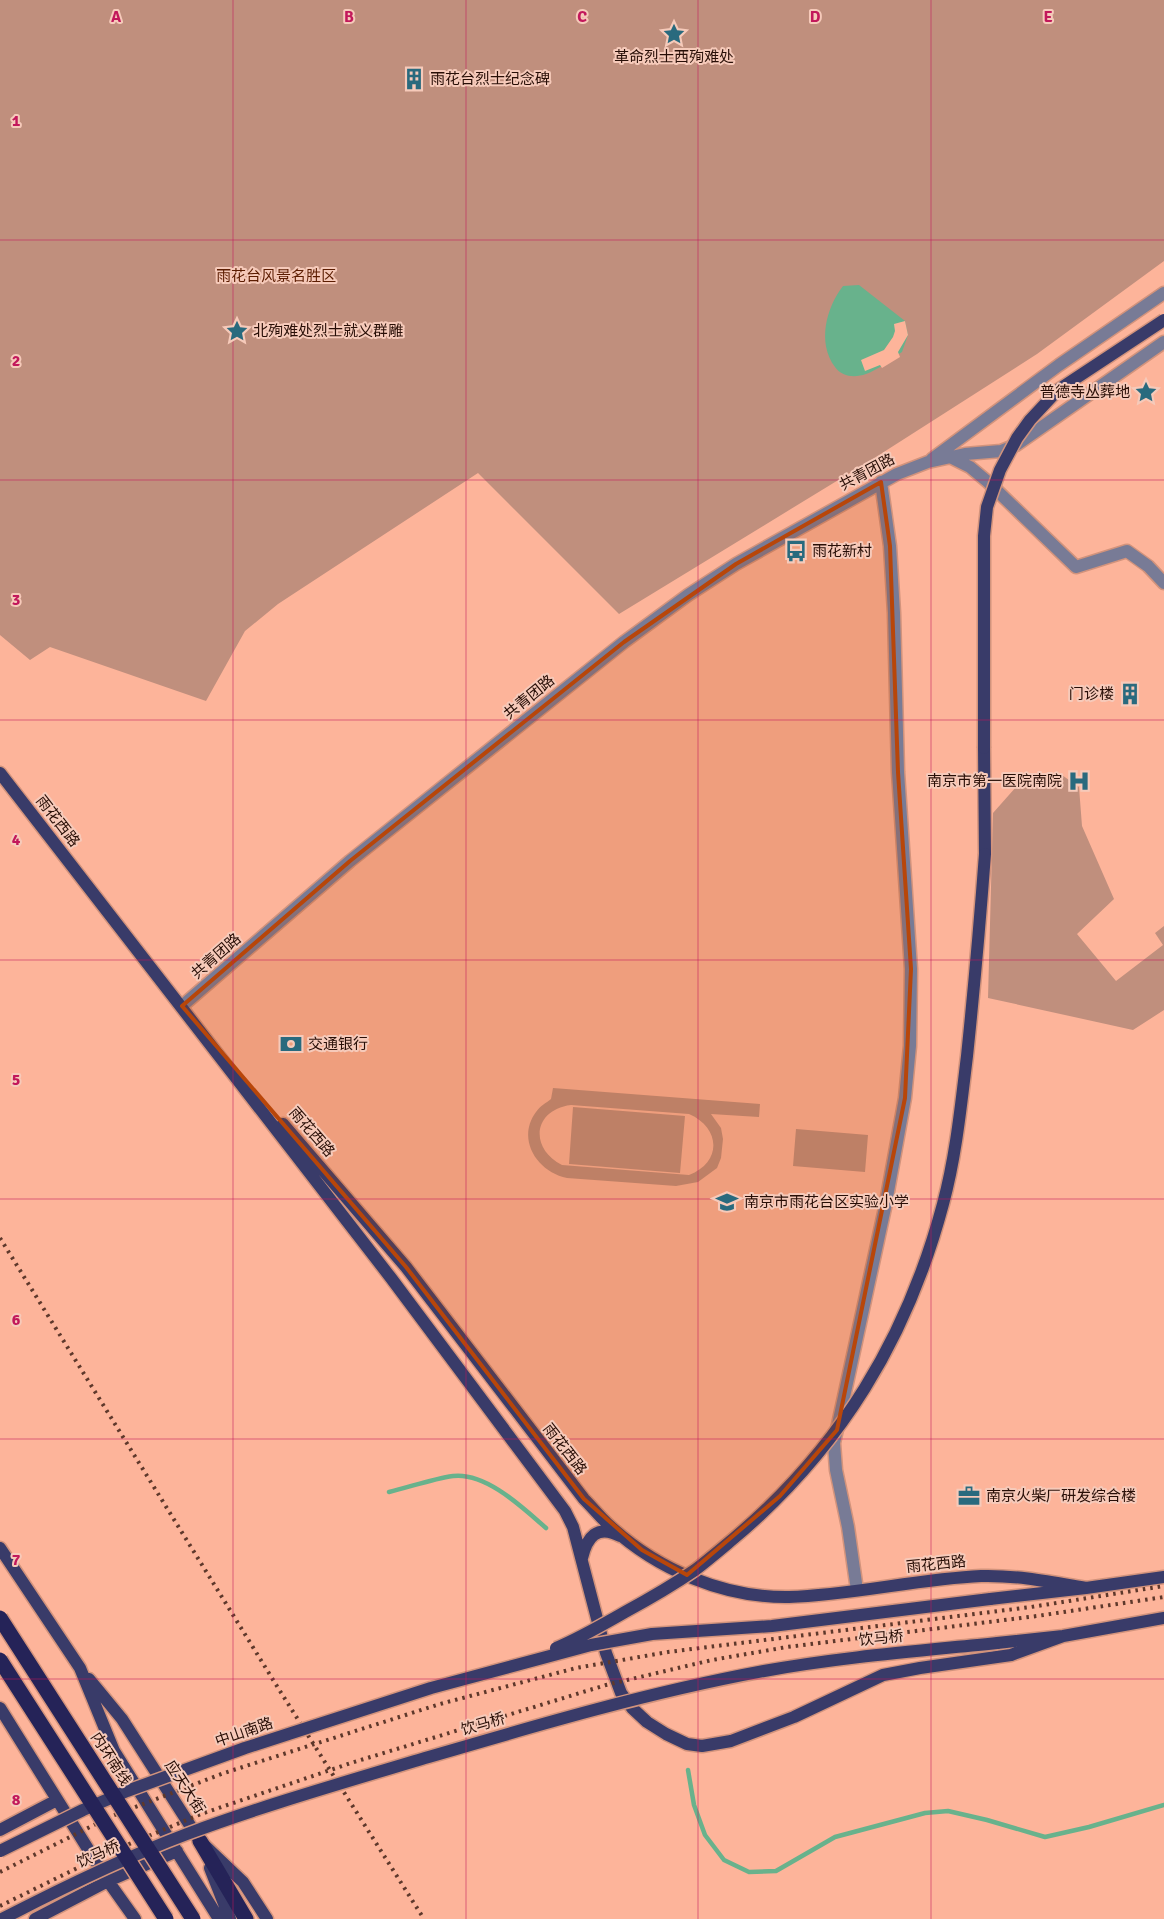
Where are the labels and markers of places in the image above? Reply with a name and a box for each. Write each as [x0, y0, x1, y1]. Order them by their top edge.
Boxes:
place icon: 革命烈士西殉难处 [661, 21, 687, 47]
place label: 革命烈士西殉难处 [614, 48, 734, 66]
building icon: 雨花台烈士纪念碑 [401, 66, 427, 92]
place label: 雨花台烈士纪念碑 [430, 70, 550, 88]
place icon: 北殉难处烈士就义群雕 [224, 318, 250, 344]
place label: 北殉难处烈士就义群雕 [253, 322, 403, 340]
place icon: 普德寺丛葬地 [1133, 379, 1159, 405]
place label: 普德寺丛葬地 [1040, 383, 1130, 401]
bus stop icon: 雨花新村 [783, 538, 809, 564]
place label: 雨花新村 [812, 542, 872, 560]
building icon: 门诊楼 [1117, 681, 1143, 707]
place label: 门诊楼 [1069, 685, 1114, 703]
hospital icon: 南京市第一医院南院 [1066, 768, 1092, 794]
place label: 南京市第一医院南院 [927, 772, 1062, 790]
bank icon: 交通银行 [278, 1031, 304, 1057]
place label: 交通银行 [308, 1035, 368, 1053]
school or university icon: 南京市雨花台区实验小学 [714, 1189, 740, 1215]
place label: 南京市雨花台区实验小学 [744, 1193, 909, 1211]
office icon: 南京火柴厂研发综合楼 [956, 1483, 982, 1509]
place label: 南京火柴厂研发综合楼 [986, 1487, 1136, 1505]

